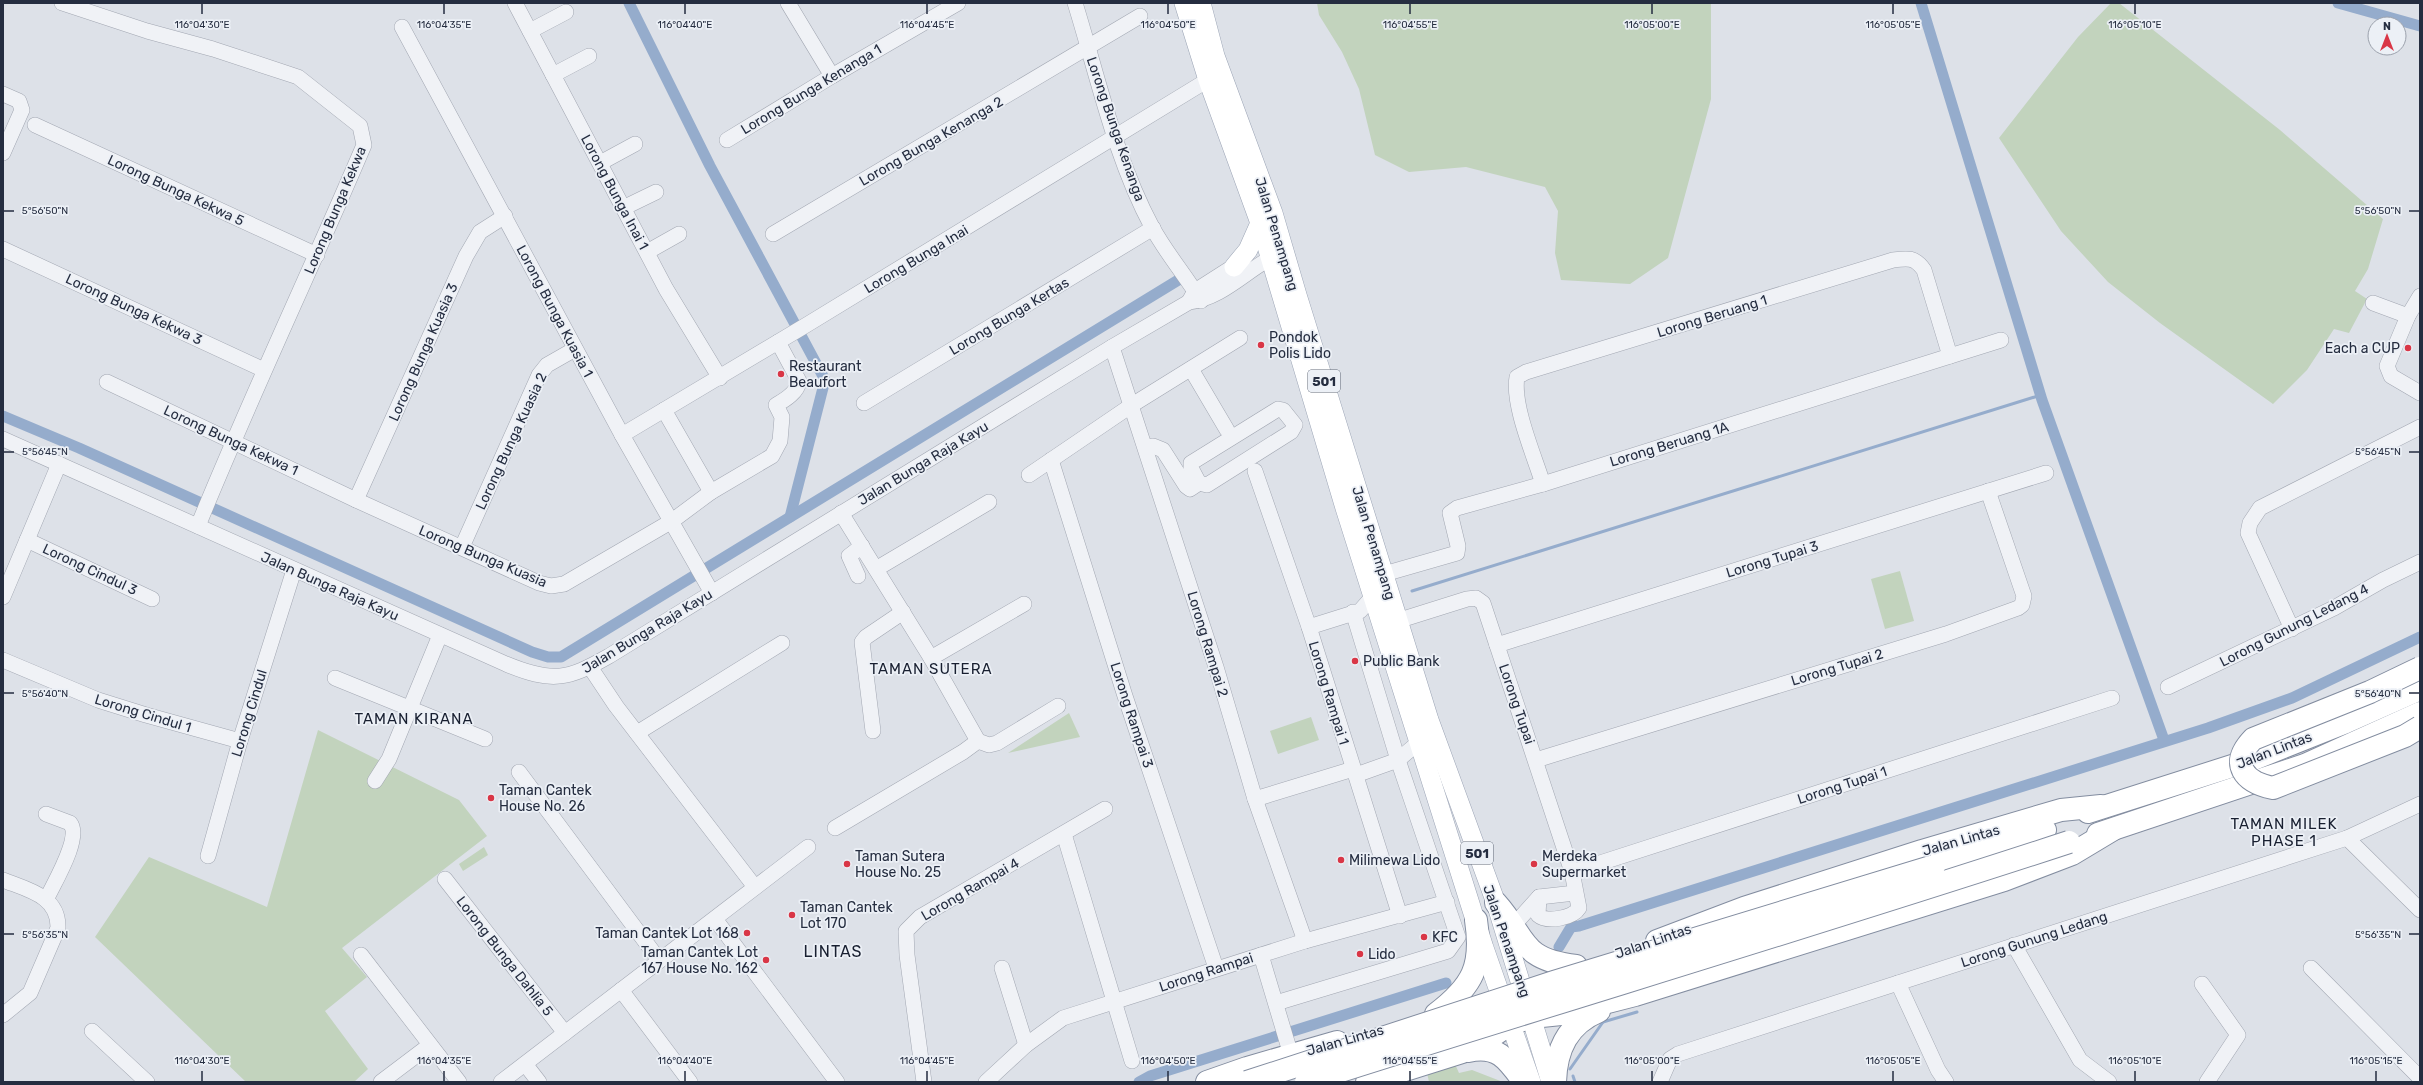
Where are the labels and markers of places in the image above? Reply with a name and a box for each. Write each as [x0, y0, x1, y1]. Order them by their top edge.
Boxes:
place label: Pondok Polis Lido [1269, 329, 1331, 362]
marker: Pondok Polis Lido [1256, 340, 1266, 350]
place label: Each a CUP [2325, 340, 2400, 357]
marker: Each a CUP [2403, 343, 2413, 353]
place label: Restaurant Beaufort [789, 358, 862, 391]
marker: Restaurant Beaufort [776, 369, 786, 379]
place label: Public Bank [1363, 653, 1440, 670]
marker: Public Bank [1350, 656, 1360, 666]
place label: Taman Cantek House No. 26 [499, 782, 592, 815]
marker: Taman Cantek House No. 26 [486, 793, 496, 803]
place label: Taman Sutera House No. 25 [855, 848, 945, 881]
place label: Merdeka Supermarket [1542, 848, 1627, 881]
place label: Milimewa Lido [1349, 852, 1440, 869]
marker: Milimewa Lido [1336, 855, 1346, 865]
marker: Taman Sutera House No. 25 [842, 859, 852, 869]
marker: Merdeka Supermarket [1529, 859, 1539, 869]
place label: Taman Cantek Lot 170 [800, 899, 893, 932]
marker: Taman Cantek Lot 170 [787, 910, 797, 920]
place label: Taman Cantek Lot 168 [595, 925, 739, 942]
marker: Taman Cantek Lot 168 [742, 928, 752, 938]
place label: KFC [1432, 929, 1458, 946]
marker: KFC [1419, 932, 1429, 942]
place label: Taman Cantek Lot 167 House No. 162 [641, 944, 759, 977]
place label: Lido [1368, 946, 1396, 963]
marker: Lido [1355, 949, 1365, 959]
marker: Taman Cantek Lot 167 House No. 162 [761, 955, 771, 965]

